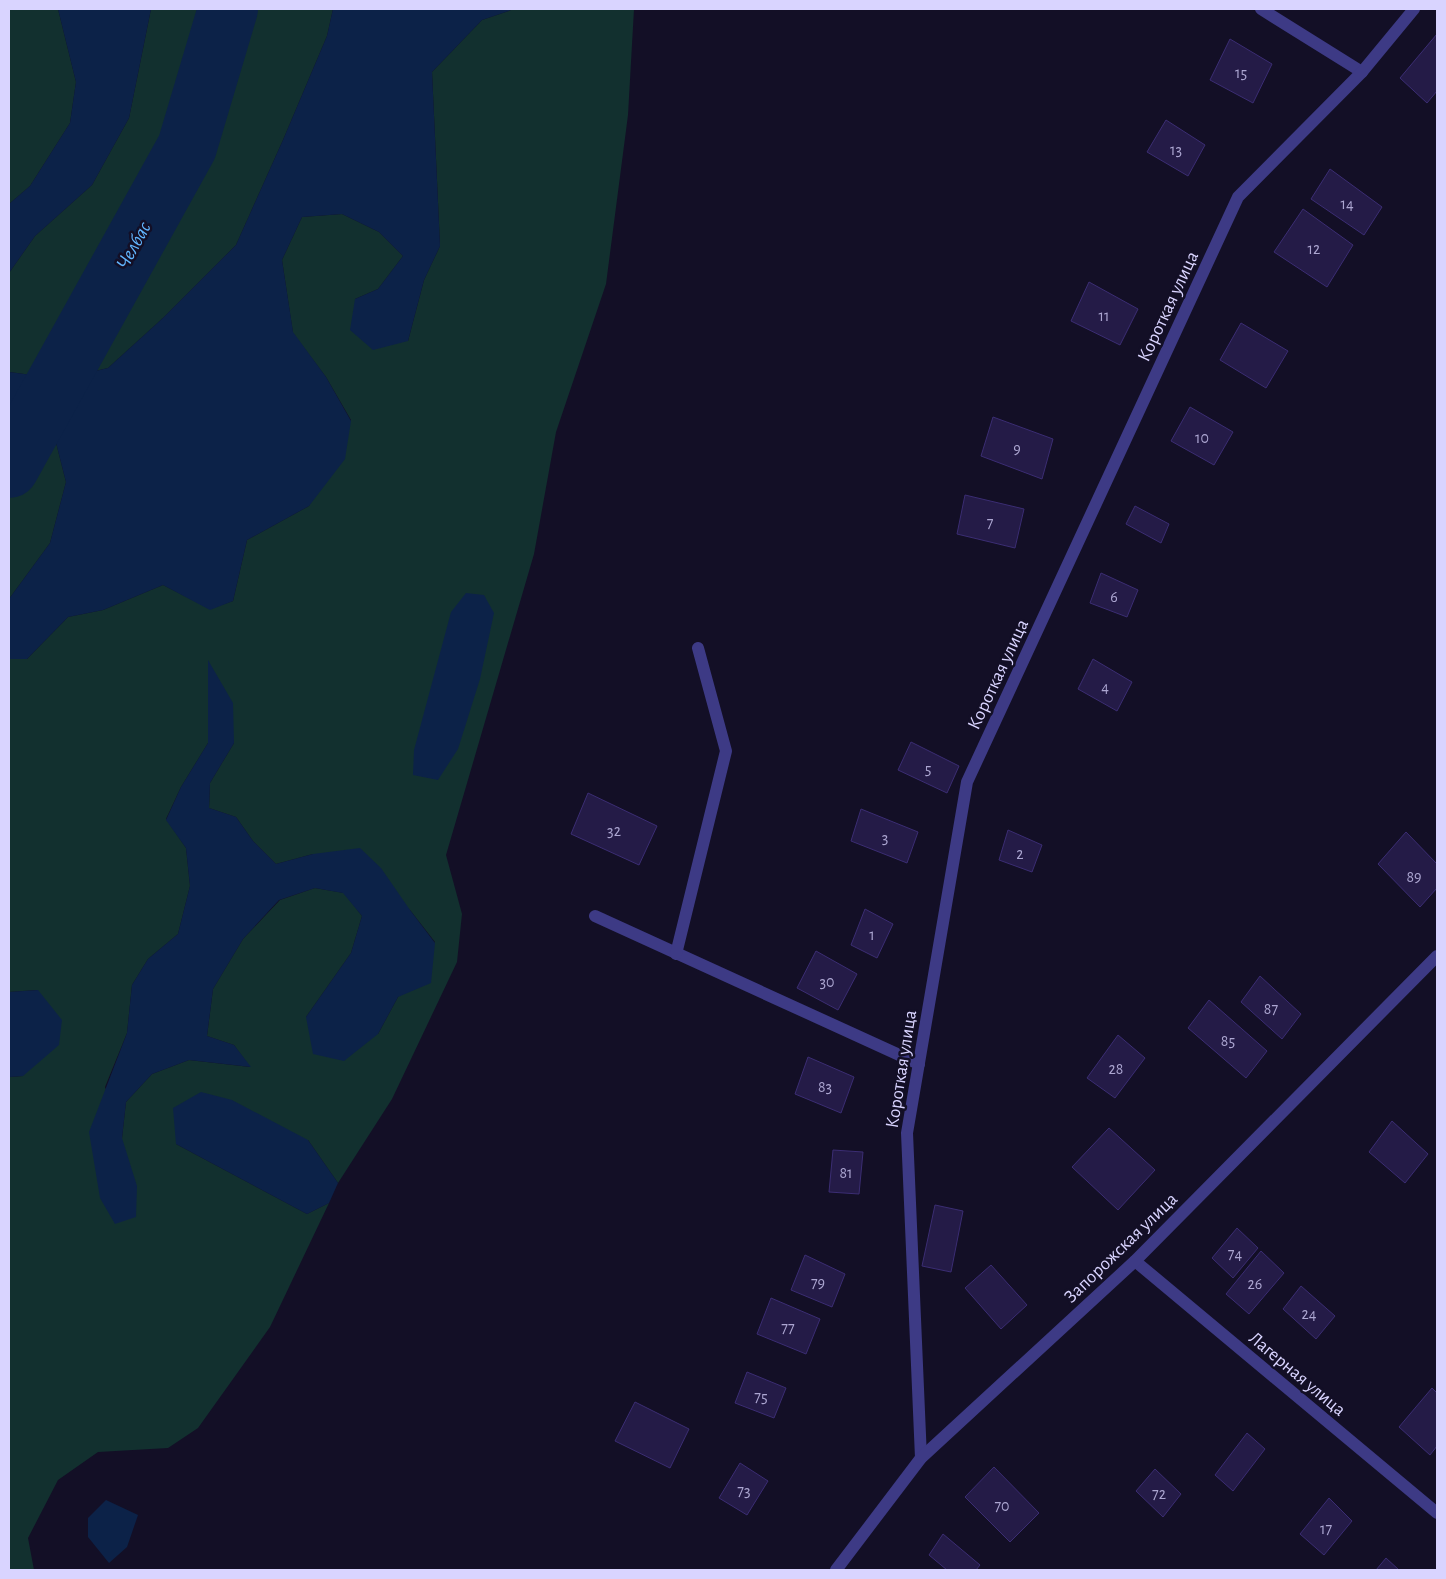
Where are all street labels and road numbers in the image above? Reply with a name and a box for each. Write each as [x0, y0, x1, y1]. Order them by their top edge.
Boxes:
street label: Короткая улица [1135, 248, 1202, 365]
street label: Короткая улица [965, 616, 1032, 733]
street label: Короткая улица [883, 1008, 920, 1130]
street label: Запорожская улица [1061, 1189, 1182, 1307]
street label: Лагерная улица [1245, 1328, 1349, 1420]

